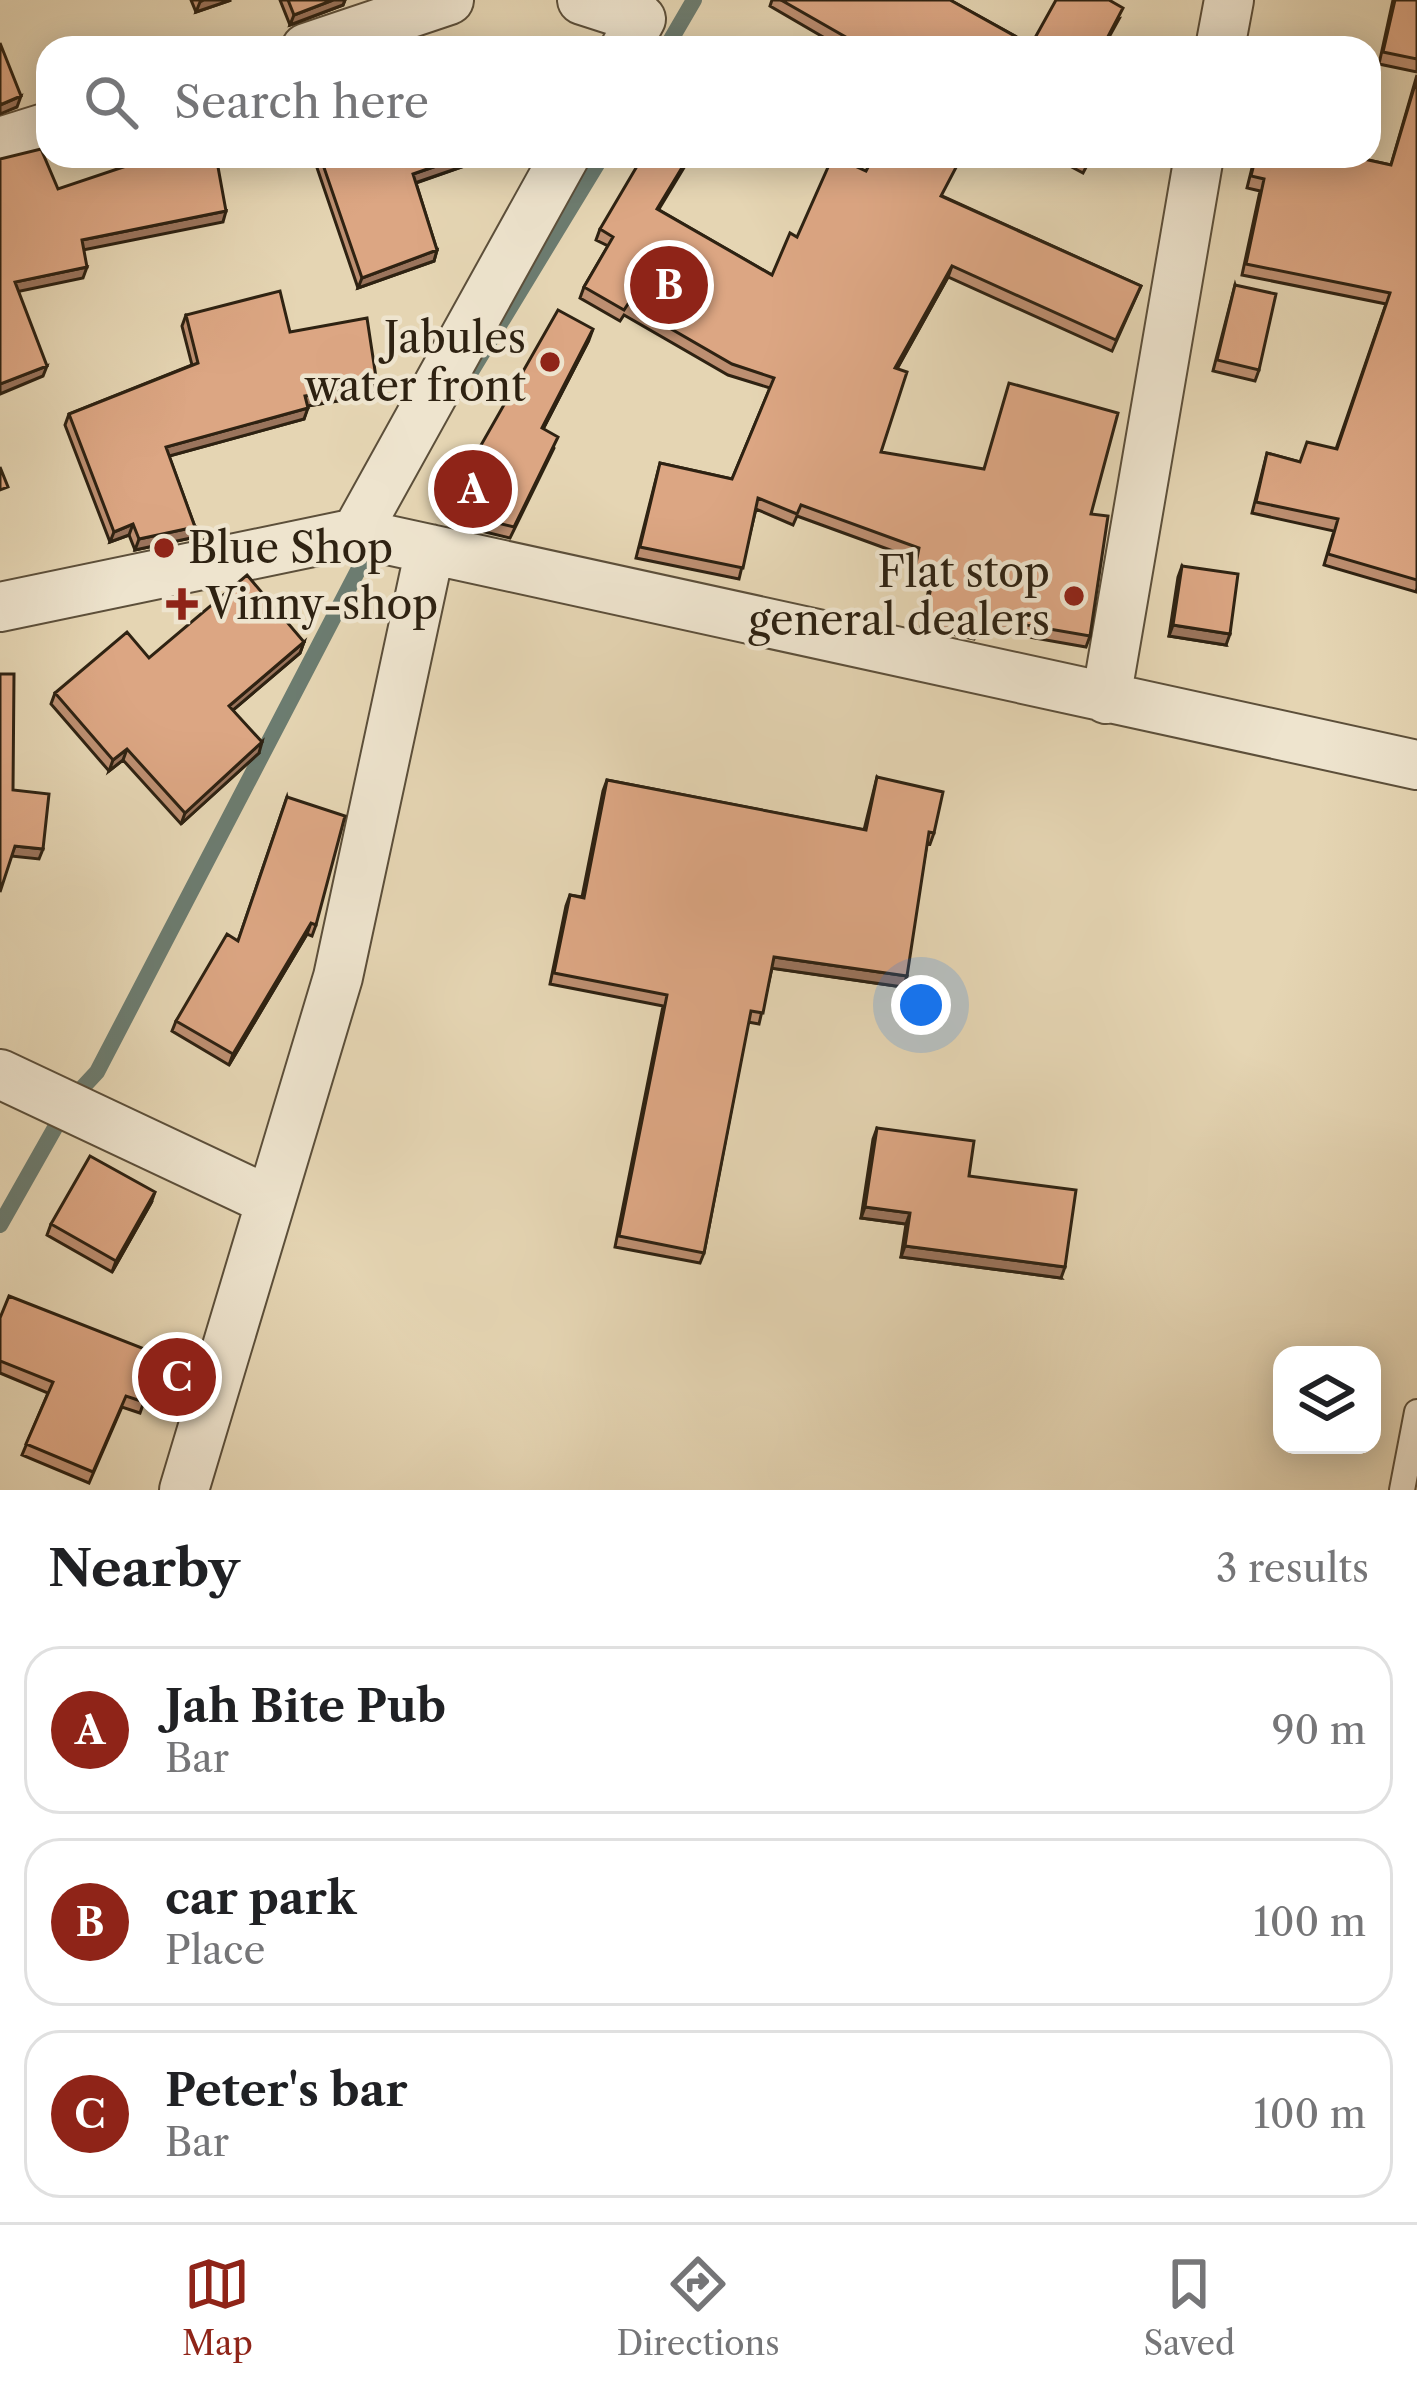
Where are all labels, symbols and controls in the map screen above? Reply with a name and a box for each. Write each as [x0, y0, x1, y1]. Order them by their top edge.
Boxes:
search box [36, 36, 1381, 168]
icon: search [78, 69, 144, 135]
text: Search here [174, 74, 429, 130]
pin: B [630, 240, 708, 330]
place label: Jabules water front [304, 312, 526, 412]
marker: Jabules water front [537, 349, 563, 375]
pin: A [434, 444, 512, 534]
place label: Blue Shop [188, 522, 393, 574]
marker: Blue Shop [151, 535, 177, 561]
place label: Flat stop general dealers [748, 546, 1050, 646]
place label: Vinny-shop [205, 578, 438, 630]
marker: Flat stop general dealers [1061, 583, 1087, 609]
marker: Vinny-shop [169, 591, 195, 617]
your location [891, 975, 951, 1035]
pin: C [138, 1332, 216, 1422]
map controls [1273, 1346, 1381, 1454]
button: layers [1273, 1346, 1381, 1454]
text: Nearby [48, 1537, 240, 1599]
text: 3 results [1216, 1544, 1369, 1592]
text: Jah Bite Pub [165, 1678, 446, 1734]
text: A [75, 1706, 105, 1754]
text: 90 m [1272, 1706, 1366, 1754]
text: Bar [165, 1734, 229, 1782]
text: car park [165, 1870, 356, 1926]
text: B [76, 1898, 105, 1946]
text: 100 m [1253, 1898, 1366, 1946]
text: Place [165, 1926, 265, 1974]
text: Peter's bar [165, 2062, 408, 2118]
text: C [74, 2090, 106, 2138]
text: 100 m [1253, 2090, 1366, 2138]
text: Bar [165, 2118, 229, 2166]
tab: Map [182, 2251, 253, 2364]
tab: Directions [617, 2251, 780, 2364]
tab: Saved [1143, 2251, 1235, 2364]

